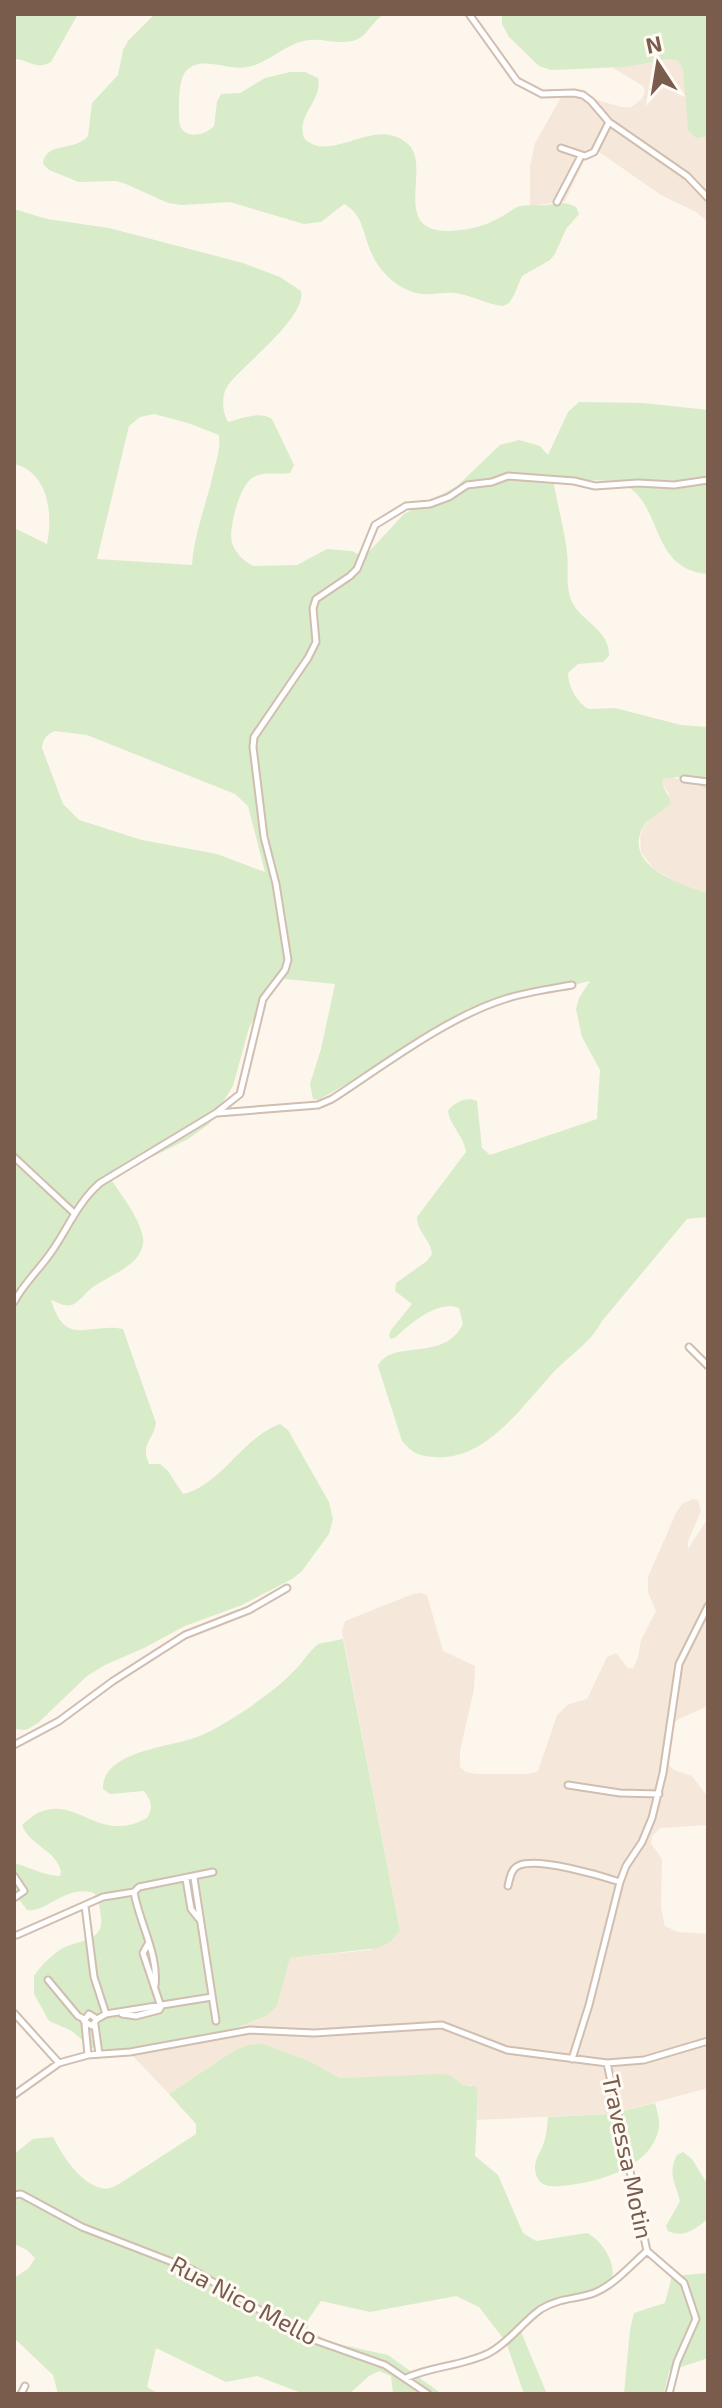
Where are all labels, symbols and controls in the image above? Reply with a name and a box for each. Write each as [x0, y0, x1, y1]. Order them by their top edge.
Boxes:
north arrow [618, 24, 698, 104]
text: N [643, 29, 664, 58]
street label: Travessa Motin [597, 2072, 660, 2241]
street label: Rua Nico Mello [166, 2249, 323, 2351]

